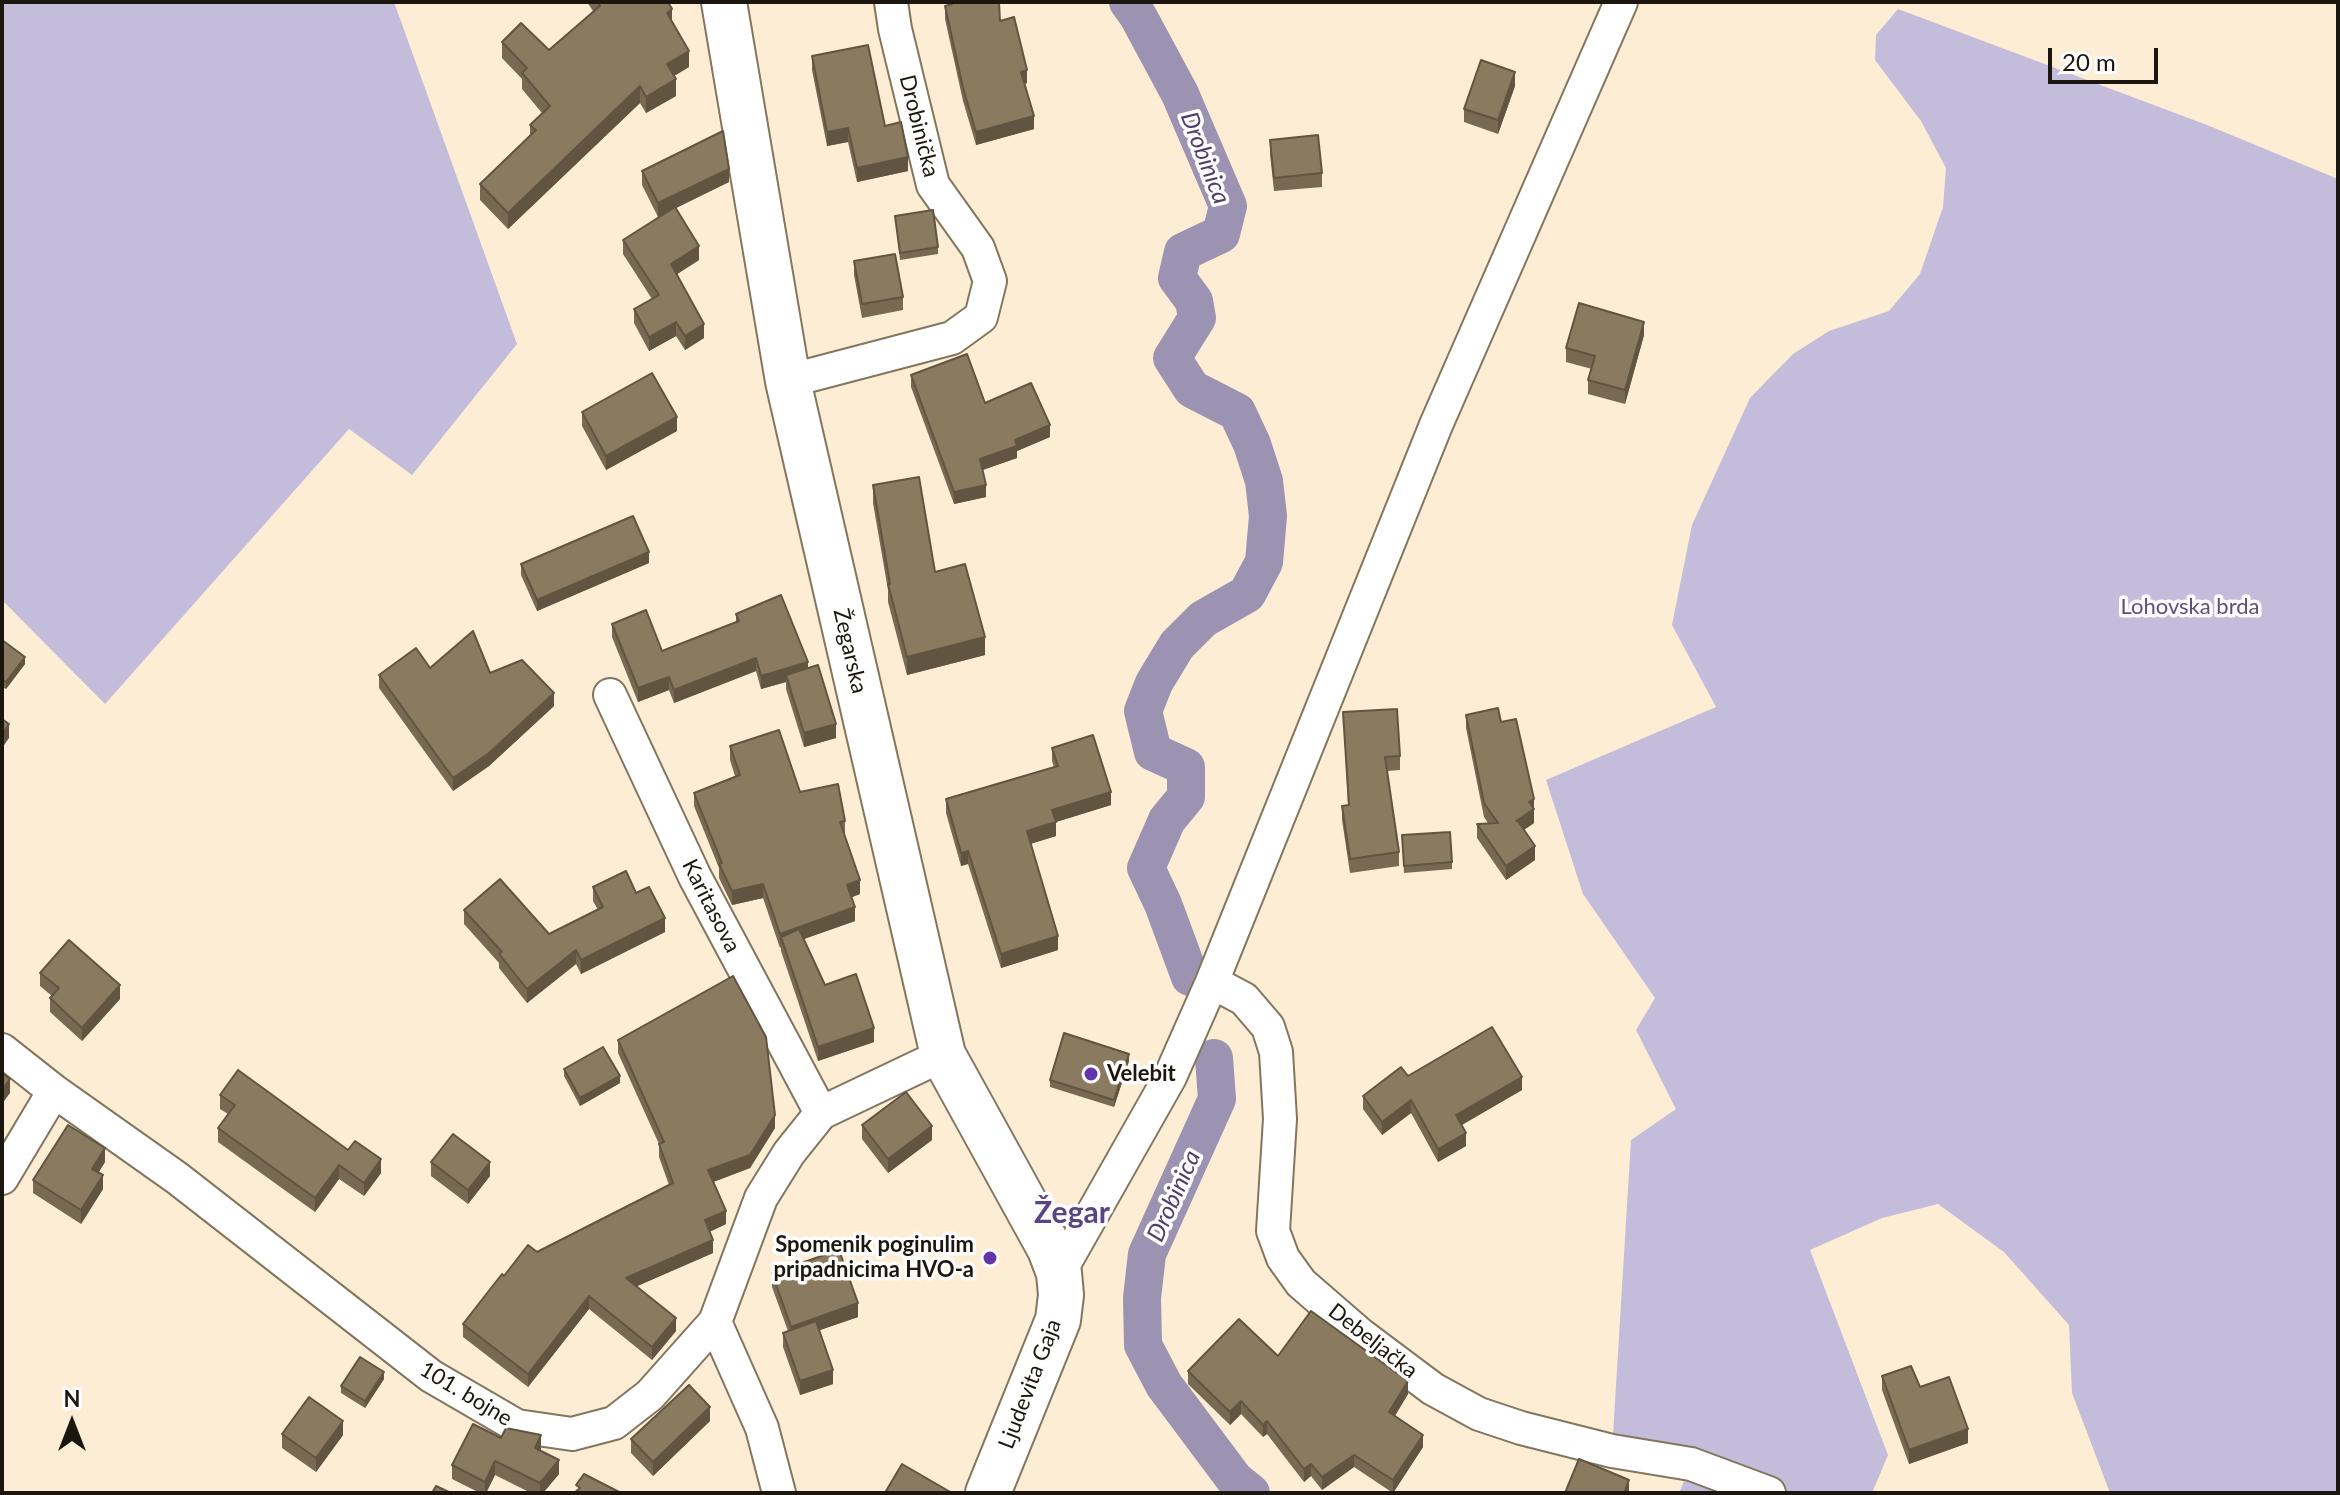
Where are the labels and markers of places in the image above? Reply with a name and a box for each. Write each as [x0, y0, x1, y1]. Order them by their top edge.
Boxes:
place label: Velebit [1107, 1061, 1176, 1087]
marker: Velebit [1082, 1065, 1100, 1083]
place label: Spomenik poginulim pripadnicima HVO-a [774, 1232, 974, 1284]
marker: Spomenik poginulim pripadnicima HVO-a [981, 1249, 999, 1267]

